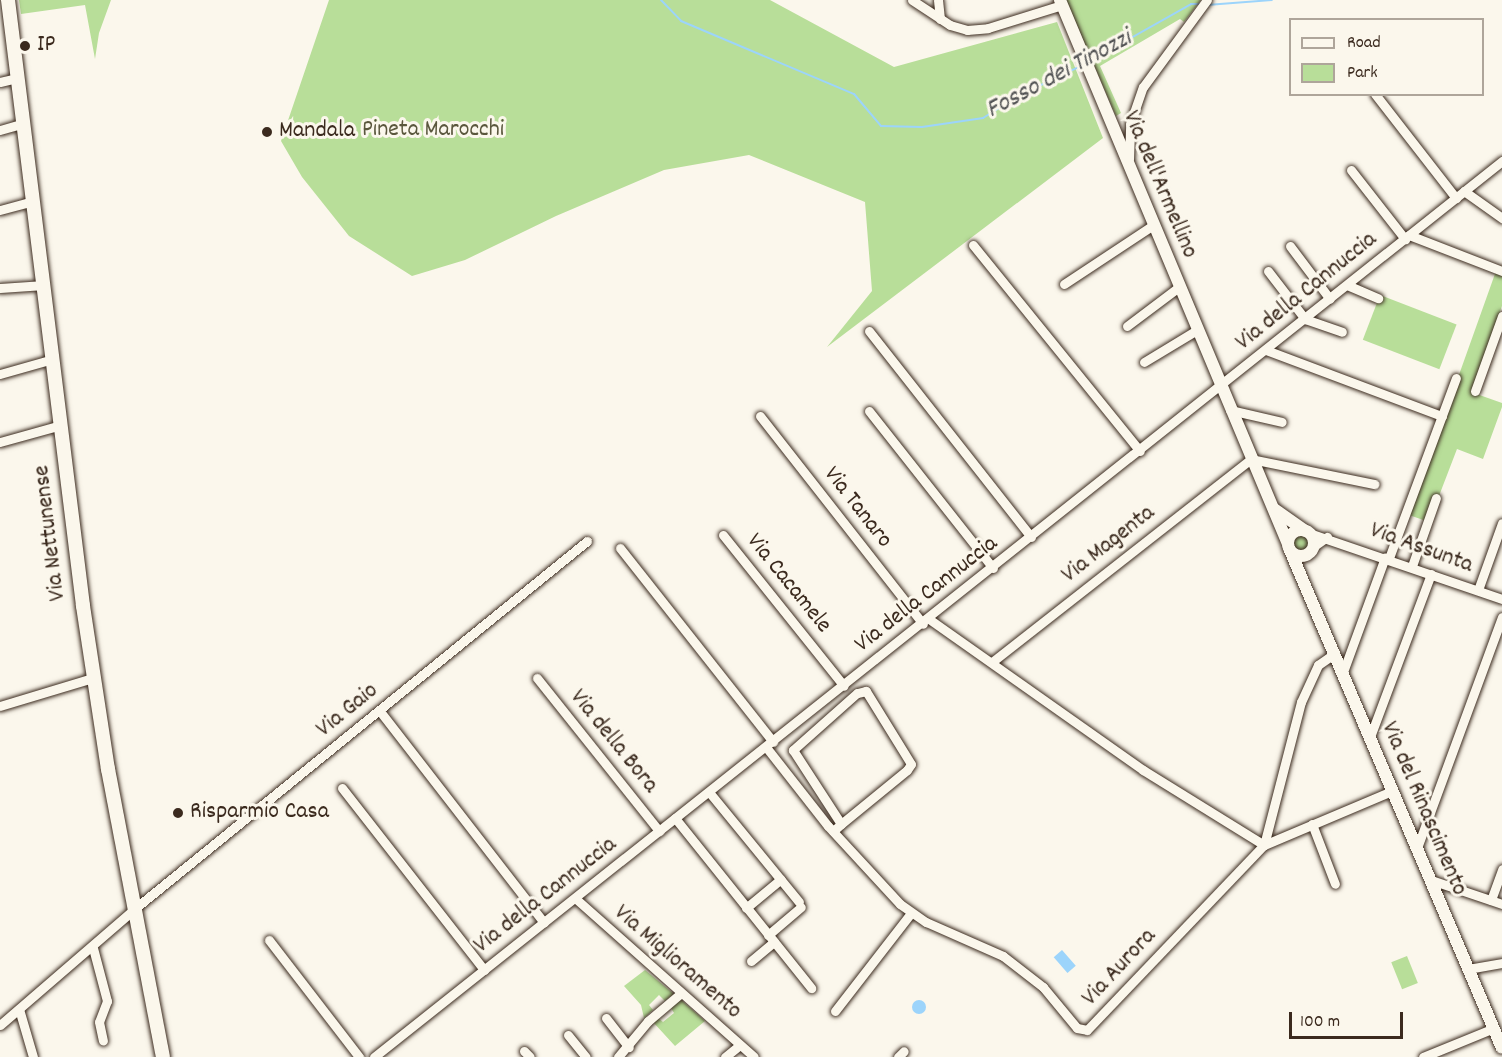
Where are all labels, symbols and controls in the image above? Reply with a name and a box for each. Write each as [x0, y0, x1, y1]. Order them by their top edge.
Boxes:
legend [1289, 18, 1484, 96]
water label: Fosso dei Tinozzi [981, 24, 1137, 126]
text: Road [1347, 31, 1381, 56]
place label: IP [37, 32, 55, 60]
marker: IP [18, 39, 32, 53]
text: Park [1347, 61, 1378, 86]
street label: Via dell'Armellino [1115, 107, 1203, 263]
park label: Pineta Marocchi [362, 117, 504, 145]
place label: Mandala [279, 118, 355, 146]
marker: Mandala [260, 125, 274, 139]
street label: Via della Cannuccia [1231, 226, 1383, 358]
street label: Via Tanaro [816, 462, 898, 554]
street label: Via Nettunense [28, 463, 74, 603]
street label: Via Magenta [1057, 500, 1161, 590]
street label: Via Assunta [1366, 517, 1476, 581]
street label: Via Cacamele [739, 528, 837, 640]
street label: Via della Cannuccia [850, 530, 1004, 660]
street label: Via Gaio [311, 677, 385, 745]
street label: Via della Bora [563, 684, 663, 800]
street label: Via del Rinascimento [1373, 718, 1473, 900]
place label: Risparmio Casa [190, 799, 329, 827]
marker: Risparmio Casa [171, 806, 185, 820]
street label: Via della Cannuccia [469, 831, 623, 961]
street label: Via Miglioramento [607, 900, 747, 1026]
street label: Via Aurora [1077, 923, 1163, 1013]
scale bar [1292, 1000, 1406, 1038]
text: 100 m [1300, 1010, 1340, 1035]

